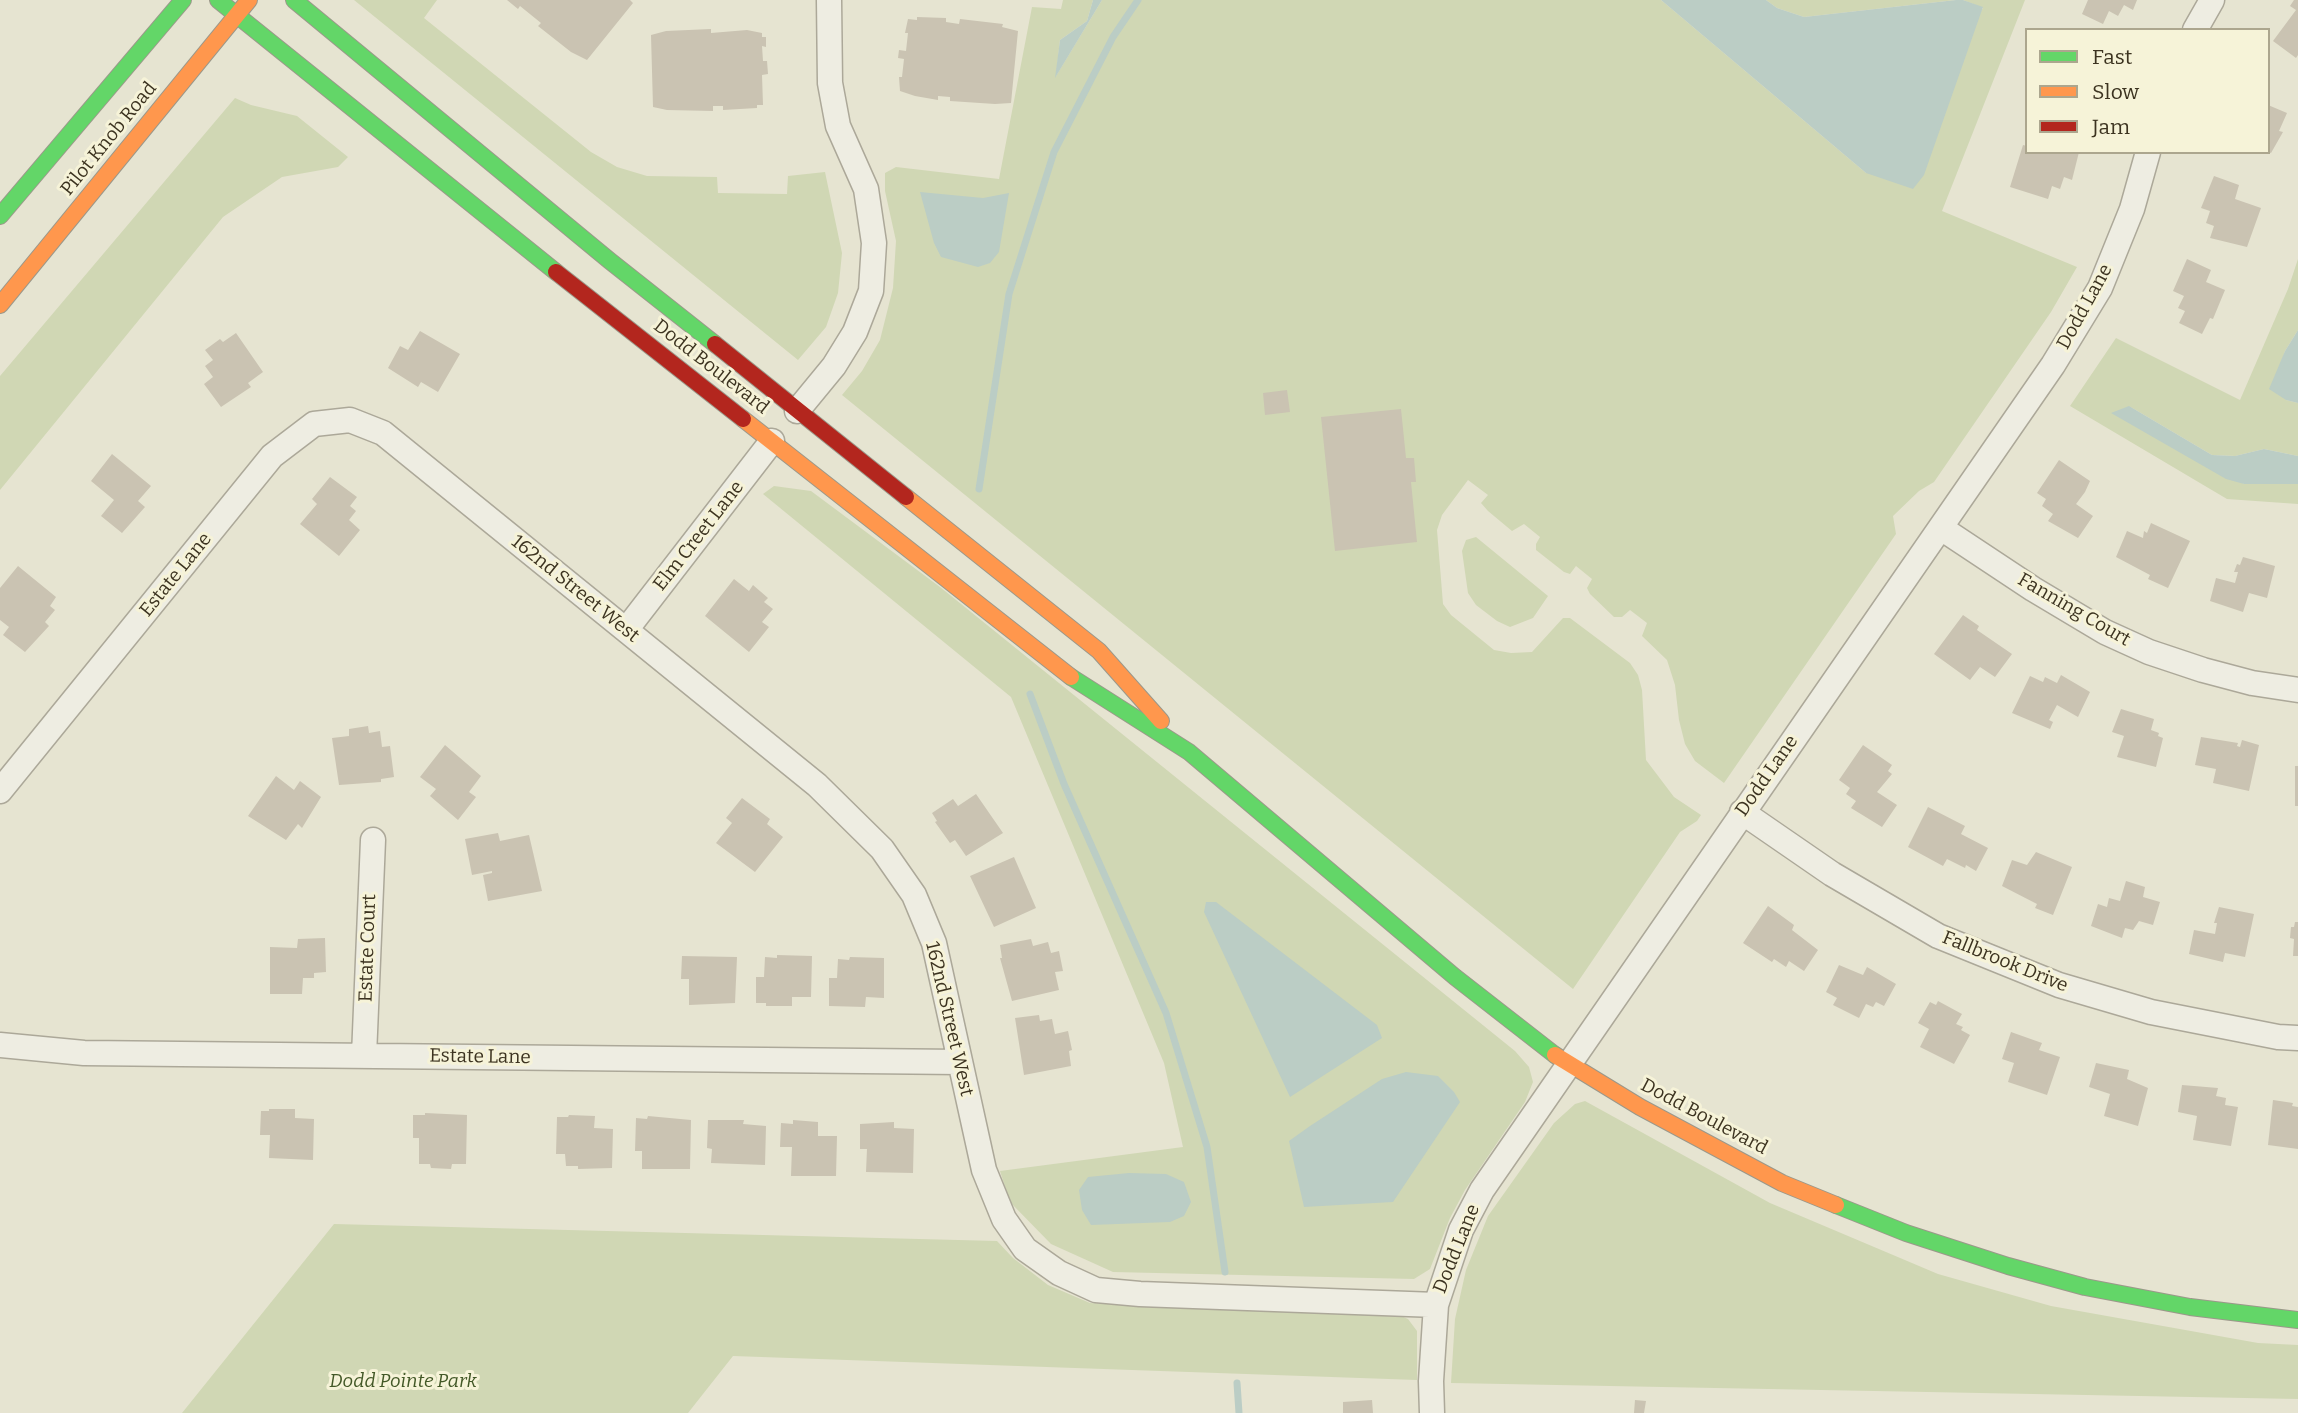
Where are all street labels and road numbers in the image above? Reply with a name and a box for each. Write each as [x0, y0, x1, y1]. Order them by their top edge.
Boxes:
street label: Pilot Knob Road [56, 78, 162, 200]
street label: Dodd Lane [2052, 260, 2118, 354]
street label: Dodd Boulevard [649, 315, 773, 419]
street label: Elm Creet Lane [649, 476, 749, 596]
street label: Estate Lane [135, 528, 217, 622]
street label: 162nd Street West [506, 530, 644, 648]
street label: Fanning Court [2014, 569, 2134, 651]
street label: Dodd Lane [1731, 731, 1803, 821]
street label: Estate Court [355, 894, 381, 1002]
street label: Fallbrook Drive [1939, 926, 2071, 998]
street label: 162nd Street West [920, 939, 978, 1099]
street label: Estate Lane [429, 1045, 531, 1069]
street label: Dodd Boulevard [1637, 1074, 1771, 1160]
street label: Dodd Lane [1429, 1201, 1485, 1297]

